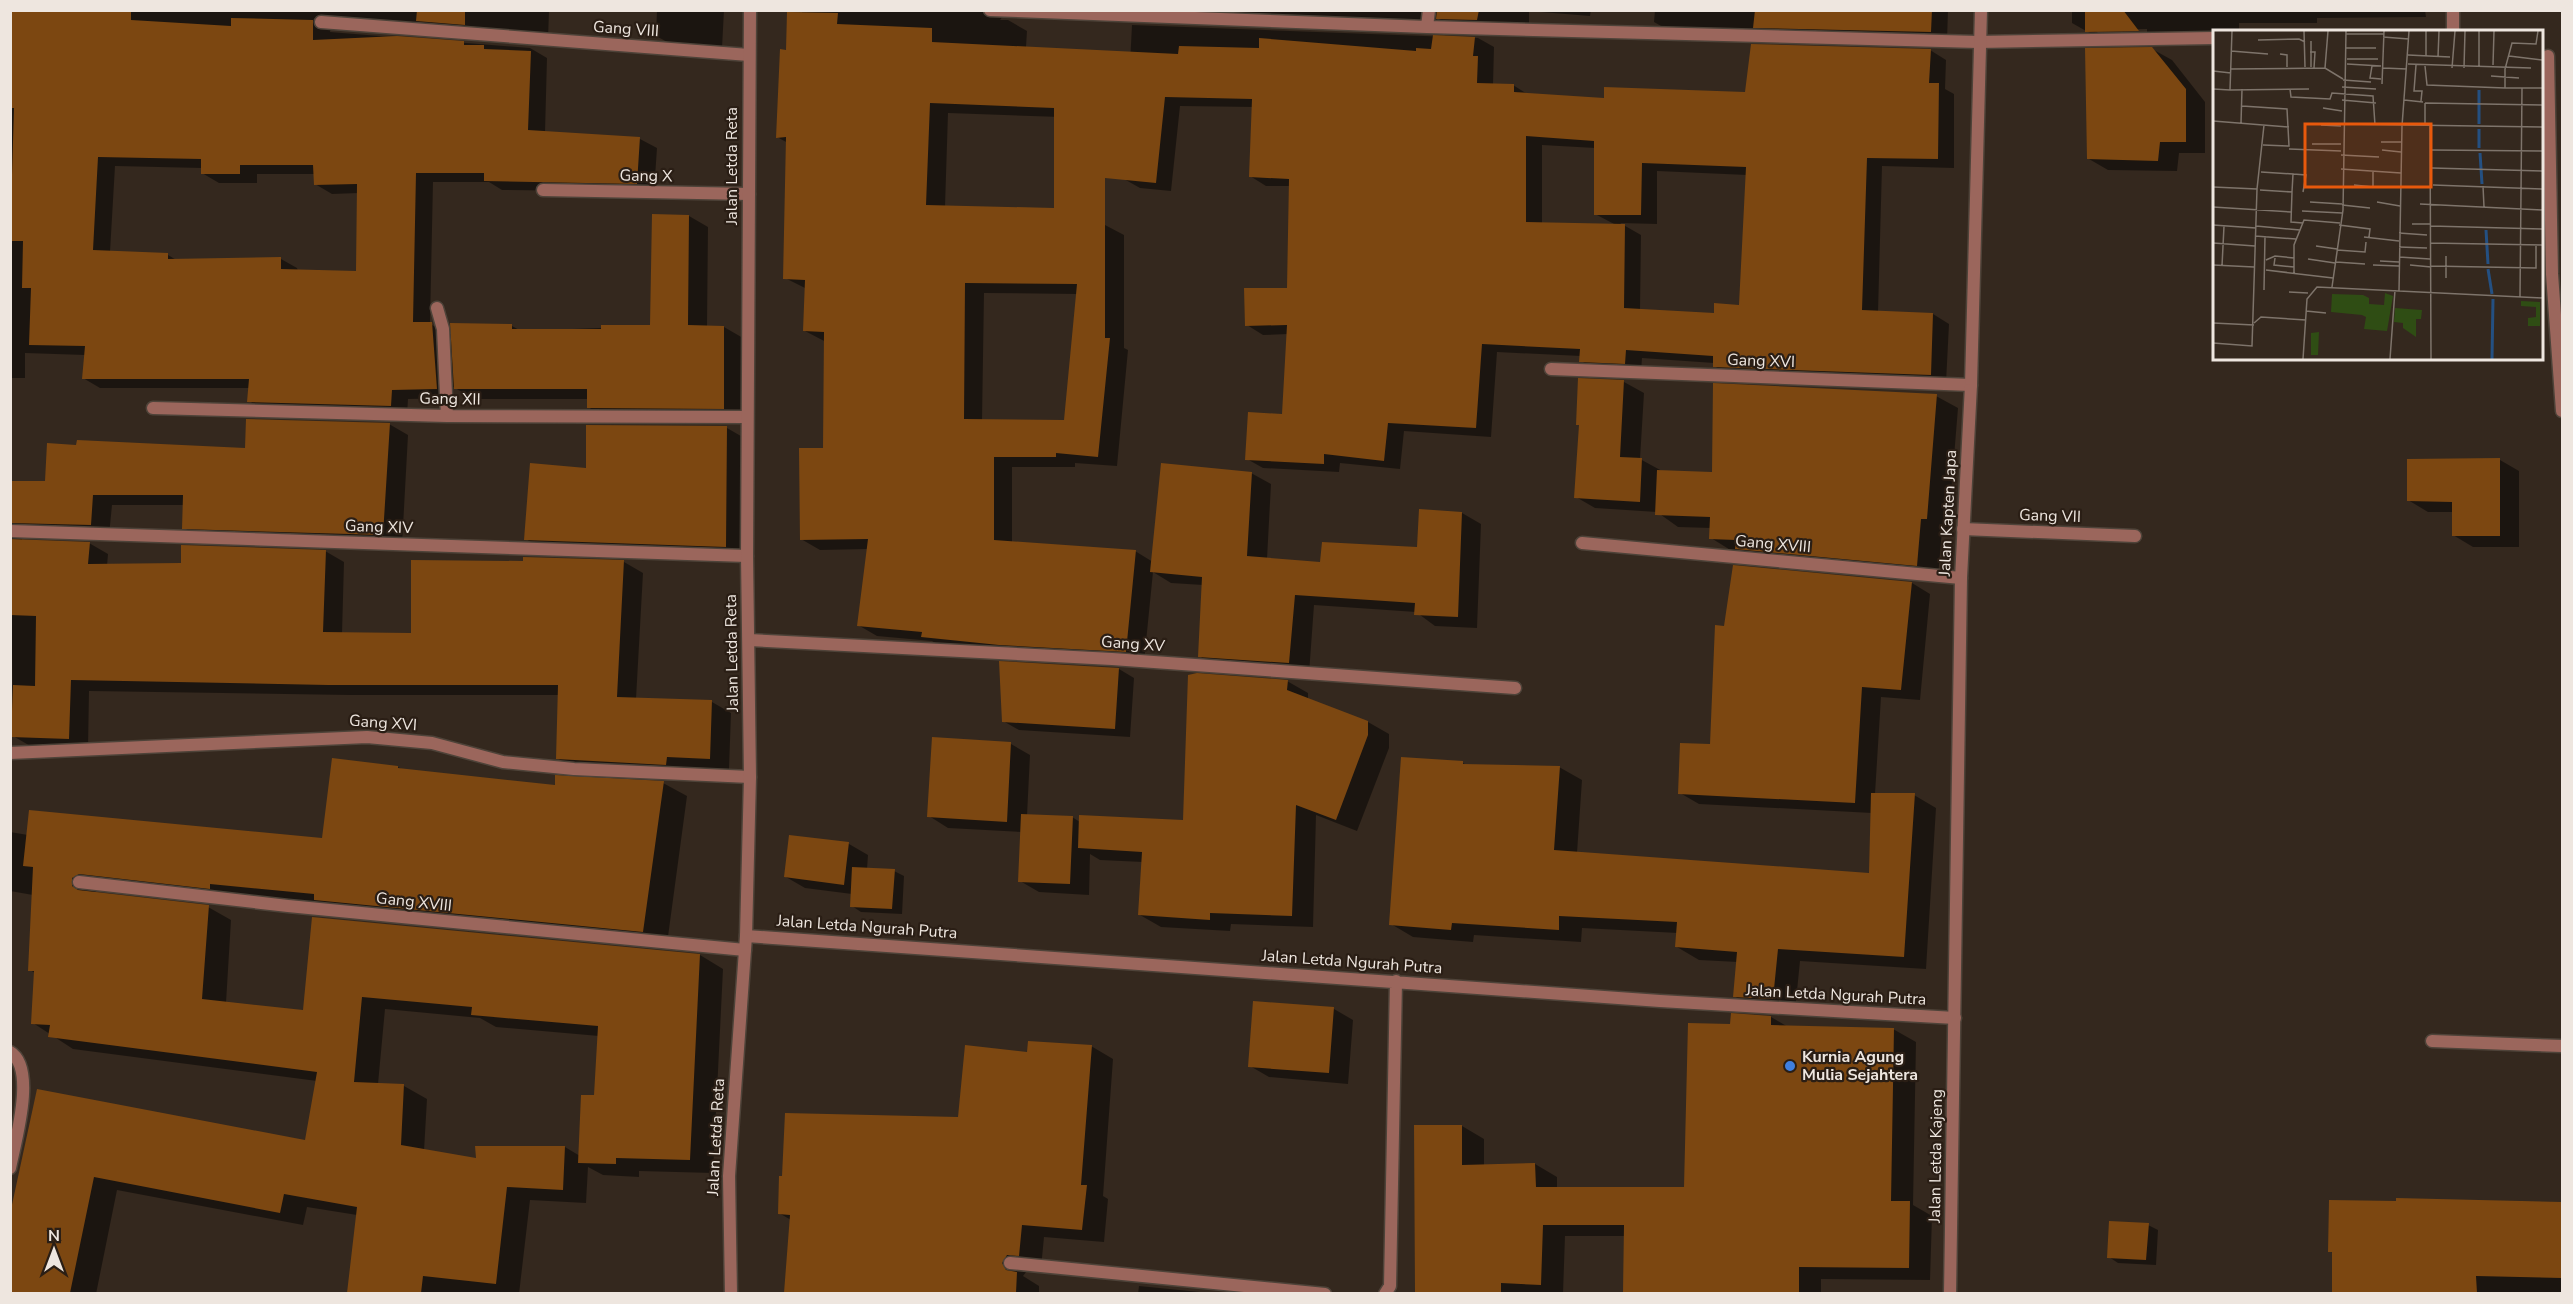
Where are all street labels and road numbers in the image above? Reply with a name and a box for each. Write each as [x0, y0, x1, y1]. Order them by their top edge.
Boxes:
street label: Gang VIII [592, 16, 660, 42]
street label: Jalan Letda Reta [721, 107, 743, 226]
street label: Gang X [619, 165, 673, 187]
street label: Gang XVI [1727, 349, 1795, 373]
street label: Gang XII [419, 387, 481, 411]
street label: Jalan Kapten Japa [1934, 449, 1962, 578]
street label: Gang VII [2019, 504, 2081, 528]
street label: Gang XIV [345, 515, 414, 539]
street label: Gang XVIII [1734, 530, 1812, 558]
street label: Jalan Letda Reta [720, 594, 744, 713]
street label: Gang XV [1100, 631, 1167, 657]
street label: Gang XVI [348, 710, 418, 736]
street label: Gang XVIII [375, 887, 453, 917]
street label: Jalan Letda Ngurah Putra [775, 910, 958, 944]
street label: Jalan Letda Ngurah Putra [1260, 945, 1443, 979]
street label: Jalan Letda Ngurah Putra [1744, 979, 1927, 1011]
street label: Jalan Letda Reta [702, 1078, 730, 1197]
street label: Jalan Letda Kajeng [1924, 1089, 1948, 1224]

